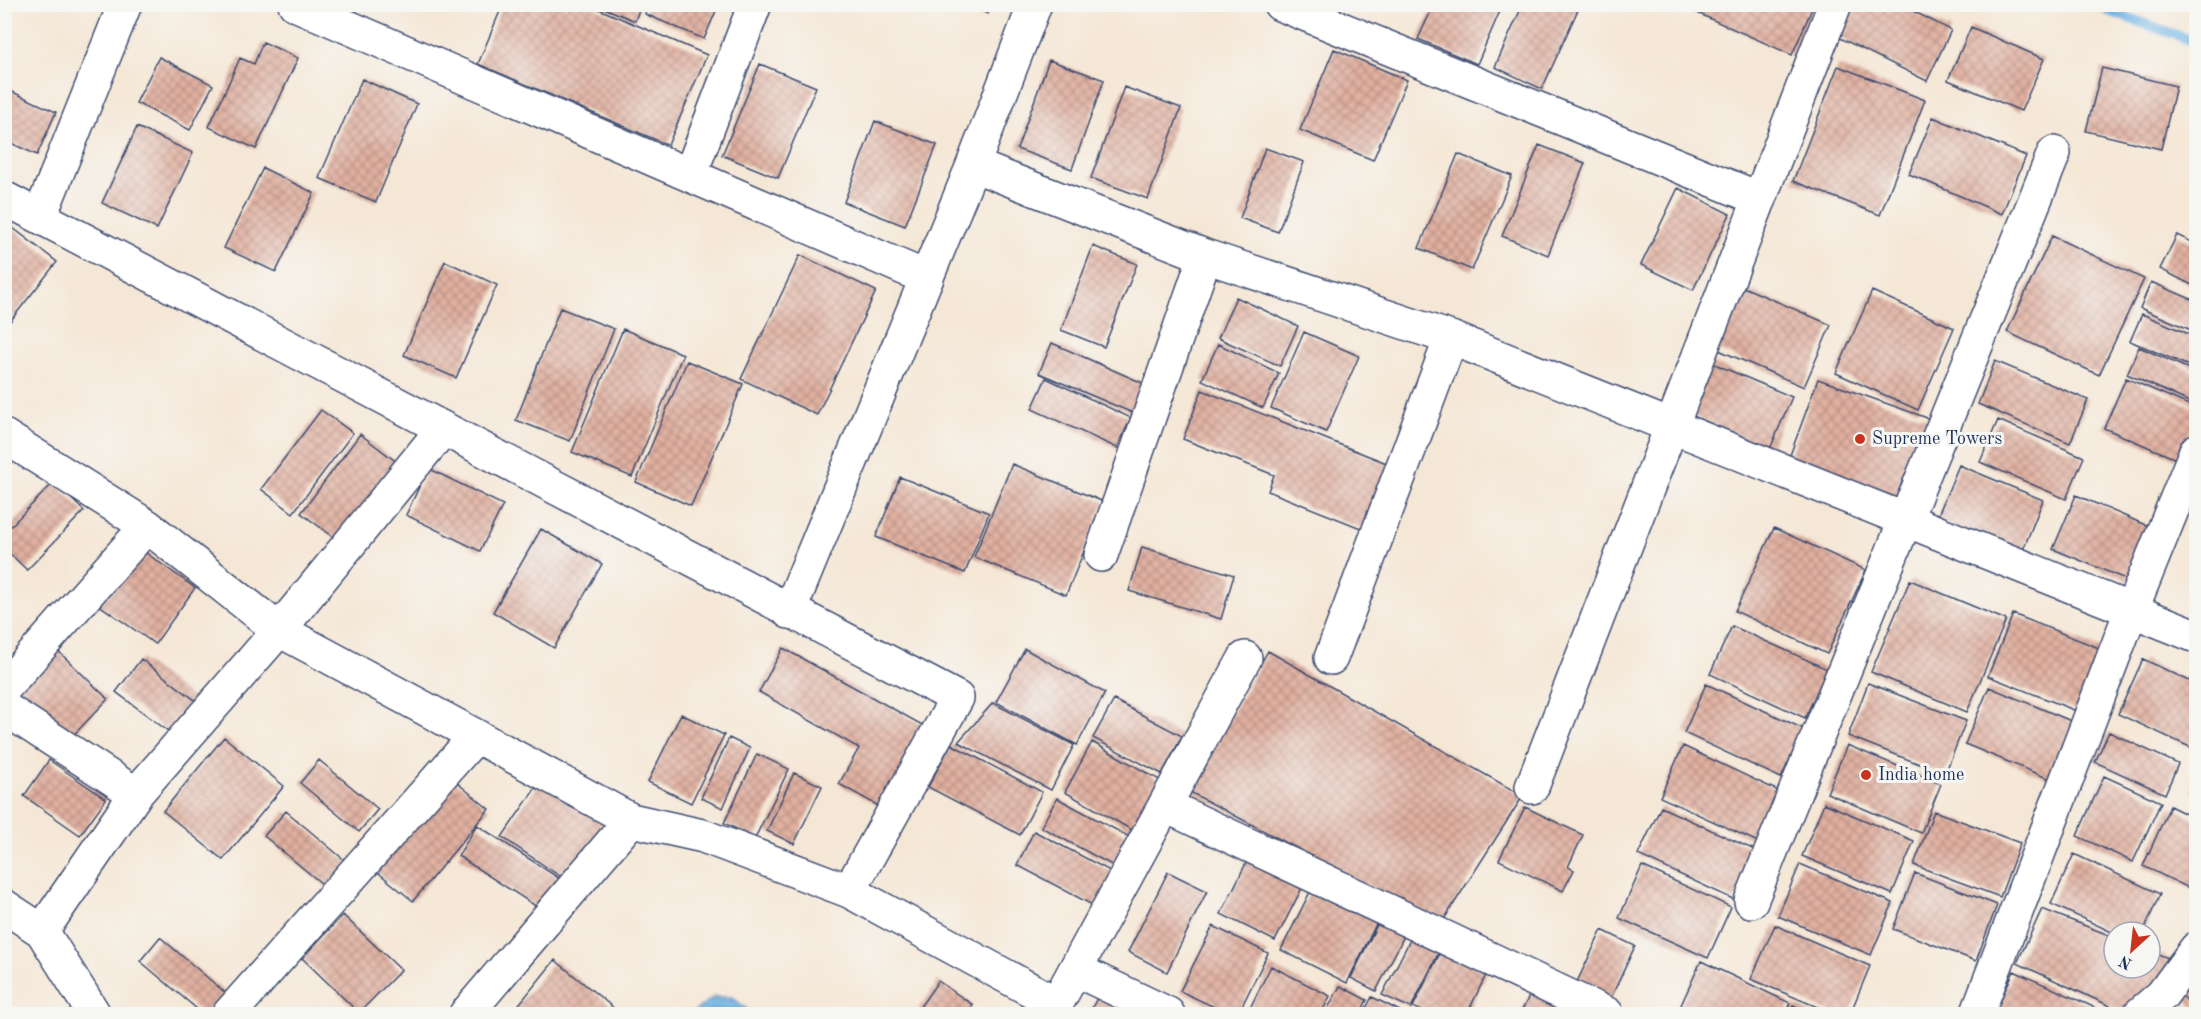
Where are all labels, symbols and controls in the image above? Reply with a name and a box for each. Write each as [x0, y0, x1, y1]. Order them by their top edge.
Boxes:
place label: Supreme Towers [1872, 430, 2002, 448]
marker: Supreme Towers [1853, 432, 1867, 446]
place label: India home [1878, 766, 1964, 784]
marker: India home [1859, 768, 1873, 782]
north arrow [2102, 920, 2162, 980]
text: N [2116, 951, 2135, 971]

